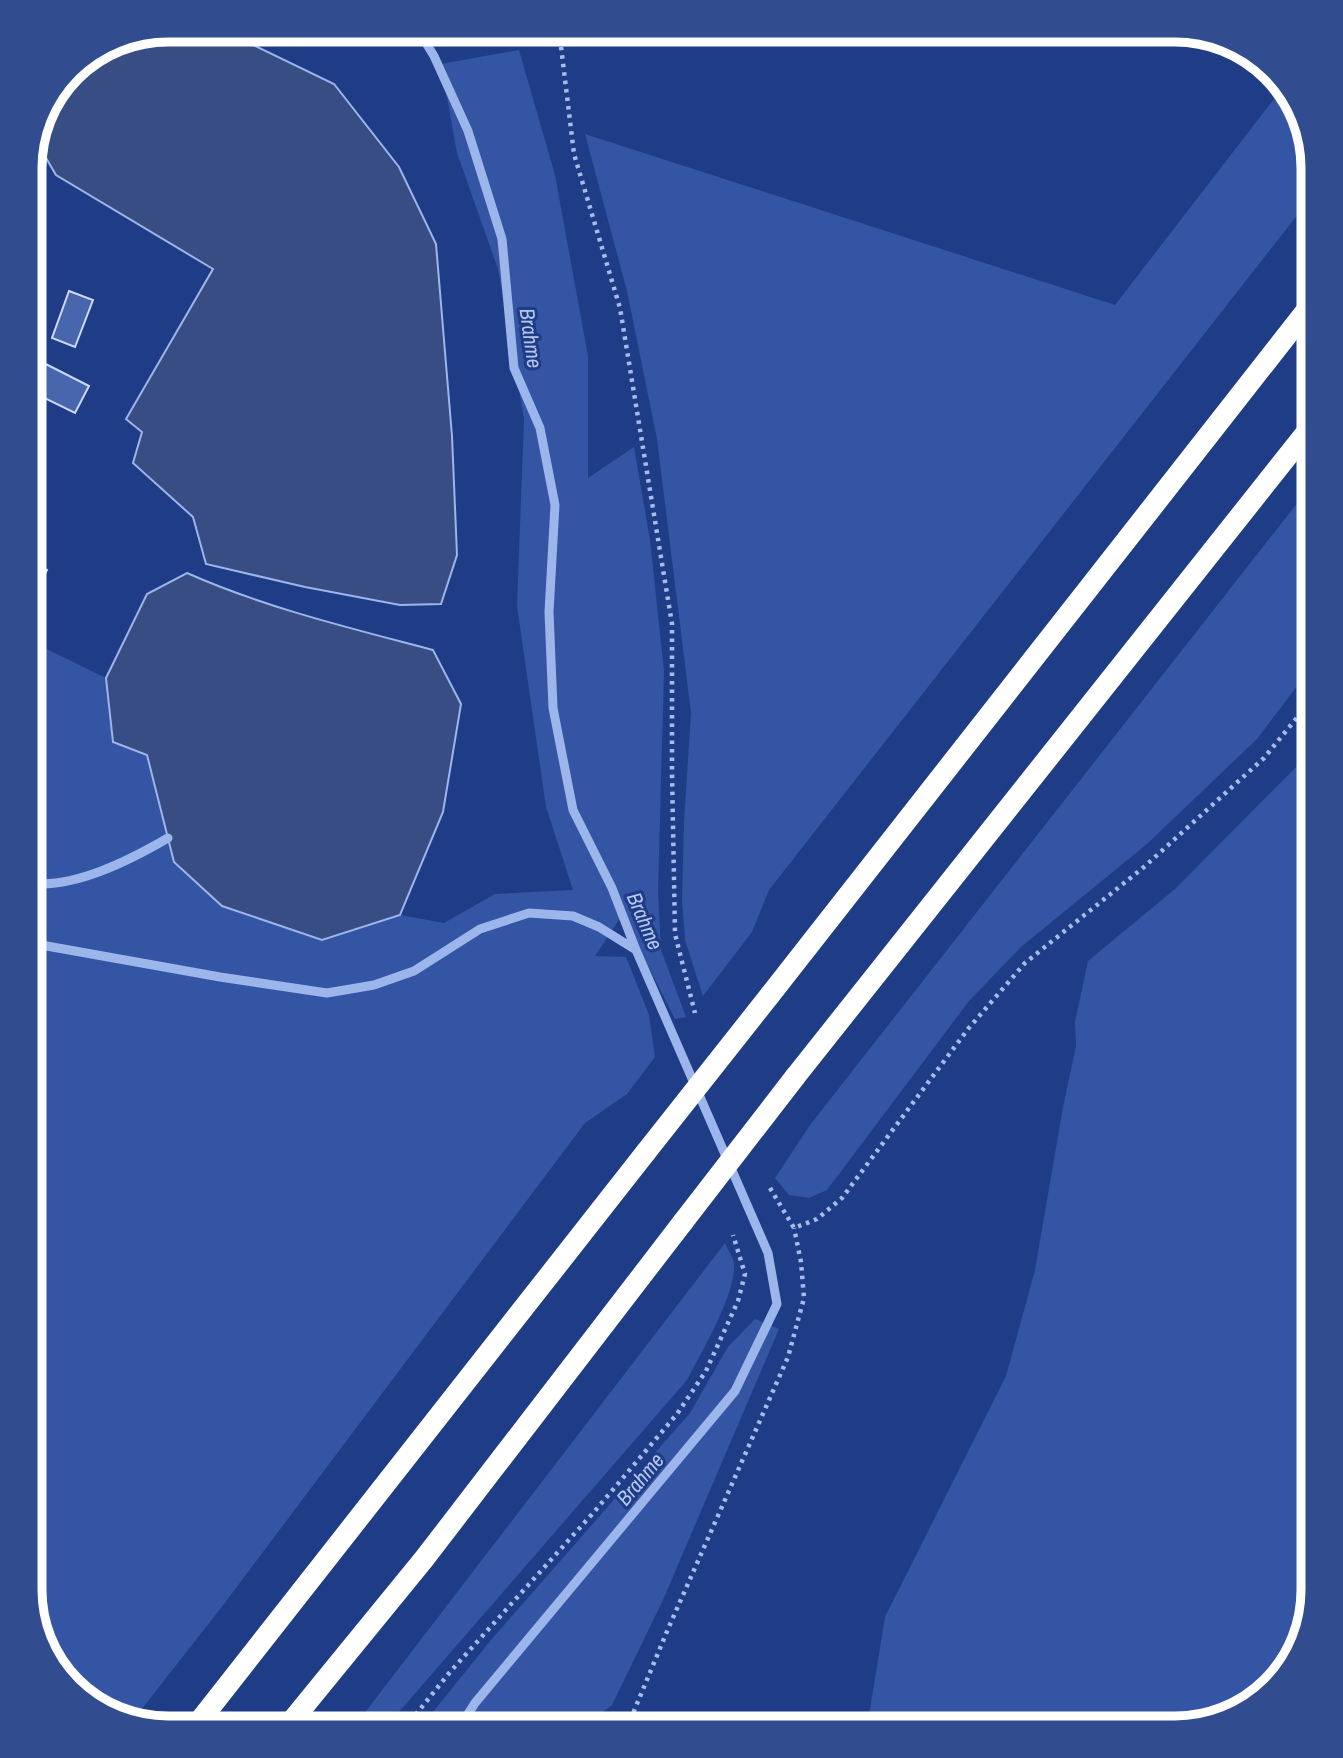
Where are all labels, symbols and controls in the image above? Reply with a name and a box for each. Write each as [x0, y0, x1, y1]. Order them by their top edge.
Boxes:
water label: Brahme [512, 306, 550, 370]
water label: Brahme [620, 888, 670, 954]
water label: Brahme [610, 1447, 670, 1511]

